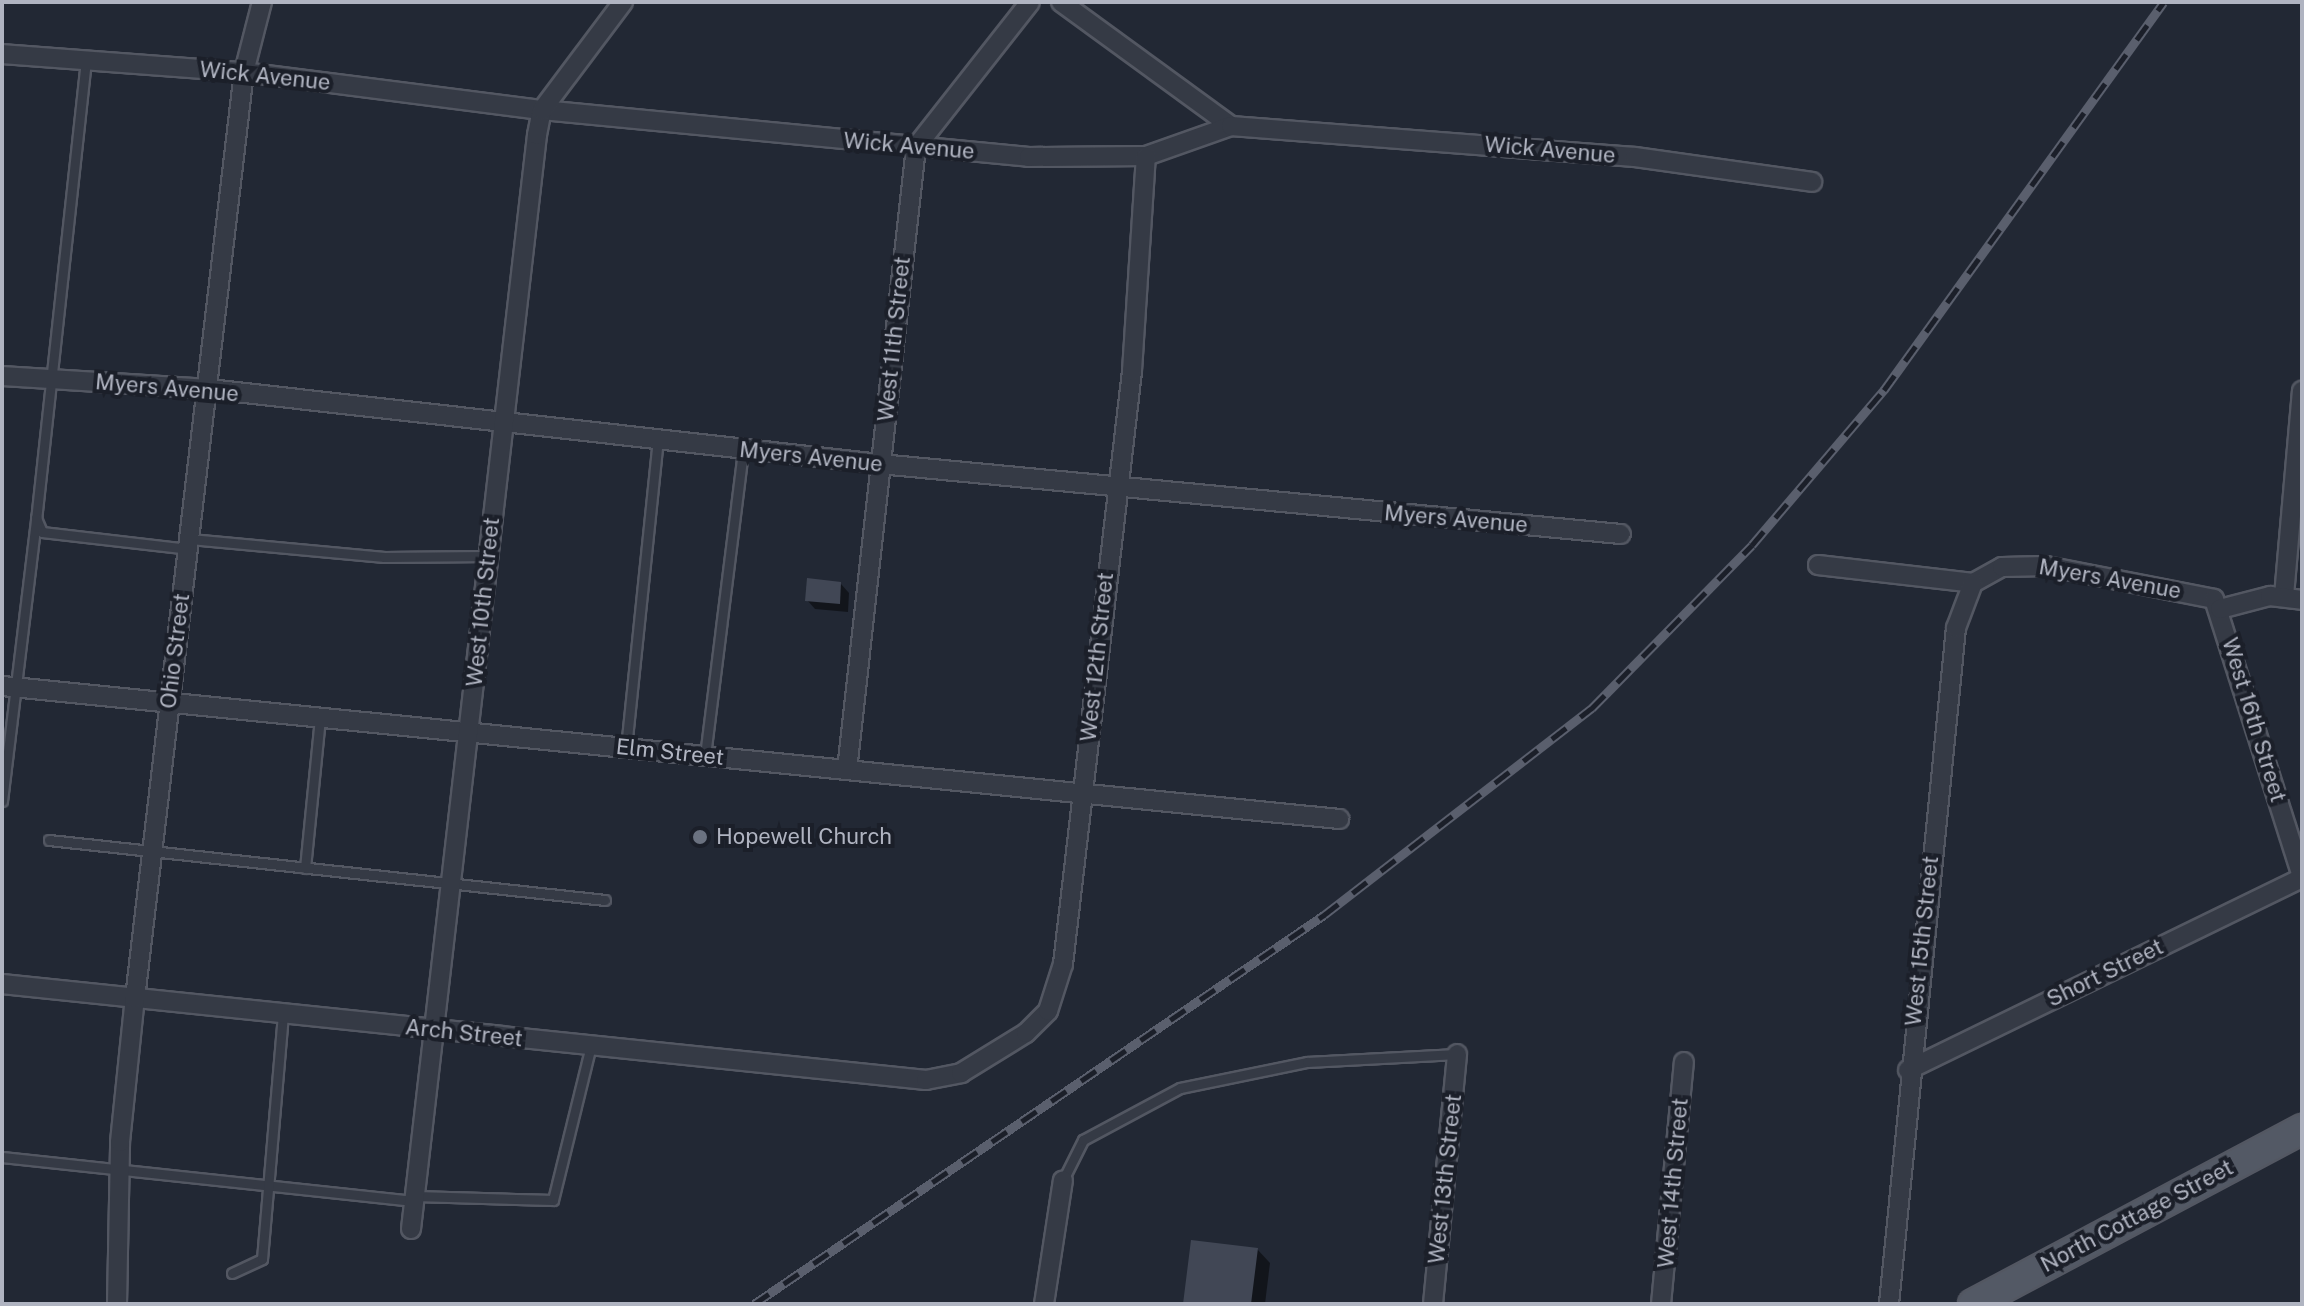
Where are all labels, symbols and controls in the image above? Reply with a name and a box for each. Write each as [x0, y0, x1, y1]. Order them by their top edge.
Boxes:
street label: Wick Avenue [198, 56, 332, 96]
street label: Wick Avenue [842, 127, 976, 165]
street label: Wick Avenue [1483, 131, 1617, 169]
street label: West 11th Street [872, 255, 916, 423]
street label: Myers Avenue [94, 369, 240, 407]
street label: Myers Avenue [738, 436, 884, 478]
street label: Myers Avenue [1383, 500, 1529, 538]
street label: West 10th Street [461, 516, 505, 688]
street label: Myers Avenue [2037, 553, 2183, 605]
street label: West 12th Street [1075, 571, 1119, 743]
street label: Ohio Street [155, 592, 195, 710]
street label: West 16th Street [2216, 635, 2292, 805]
street label: Elm Street [615, 733, 725, 771]
place label: Hopewell Church [716, 824, 892, 850]
marker: Hopewell Church [691, 828, 709, 846]
street label: West 15th Street [1900, 855, 1944, 1027]
street label: Short Street [2042, 933, 2168, 1013]
street label: Arch Street [404, 1014, 524, 1052]
street label: West 13th Street [1423, 1093, 1467, 1265]
street label: West 14th Street [1652, 1097, 1694, 1269]
street label: North Cottage Street [2036, 1154, 2238, 1278]

